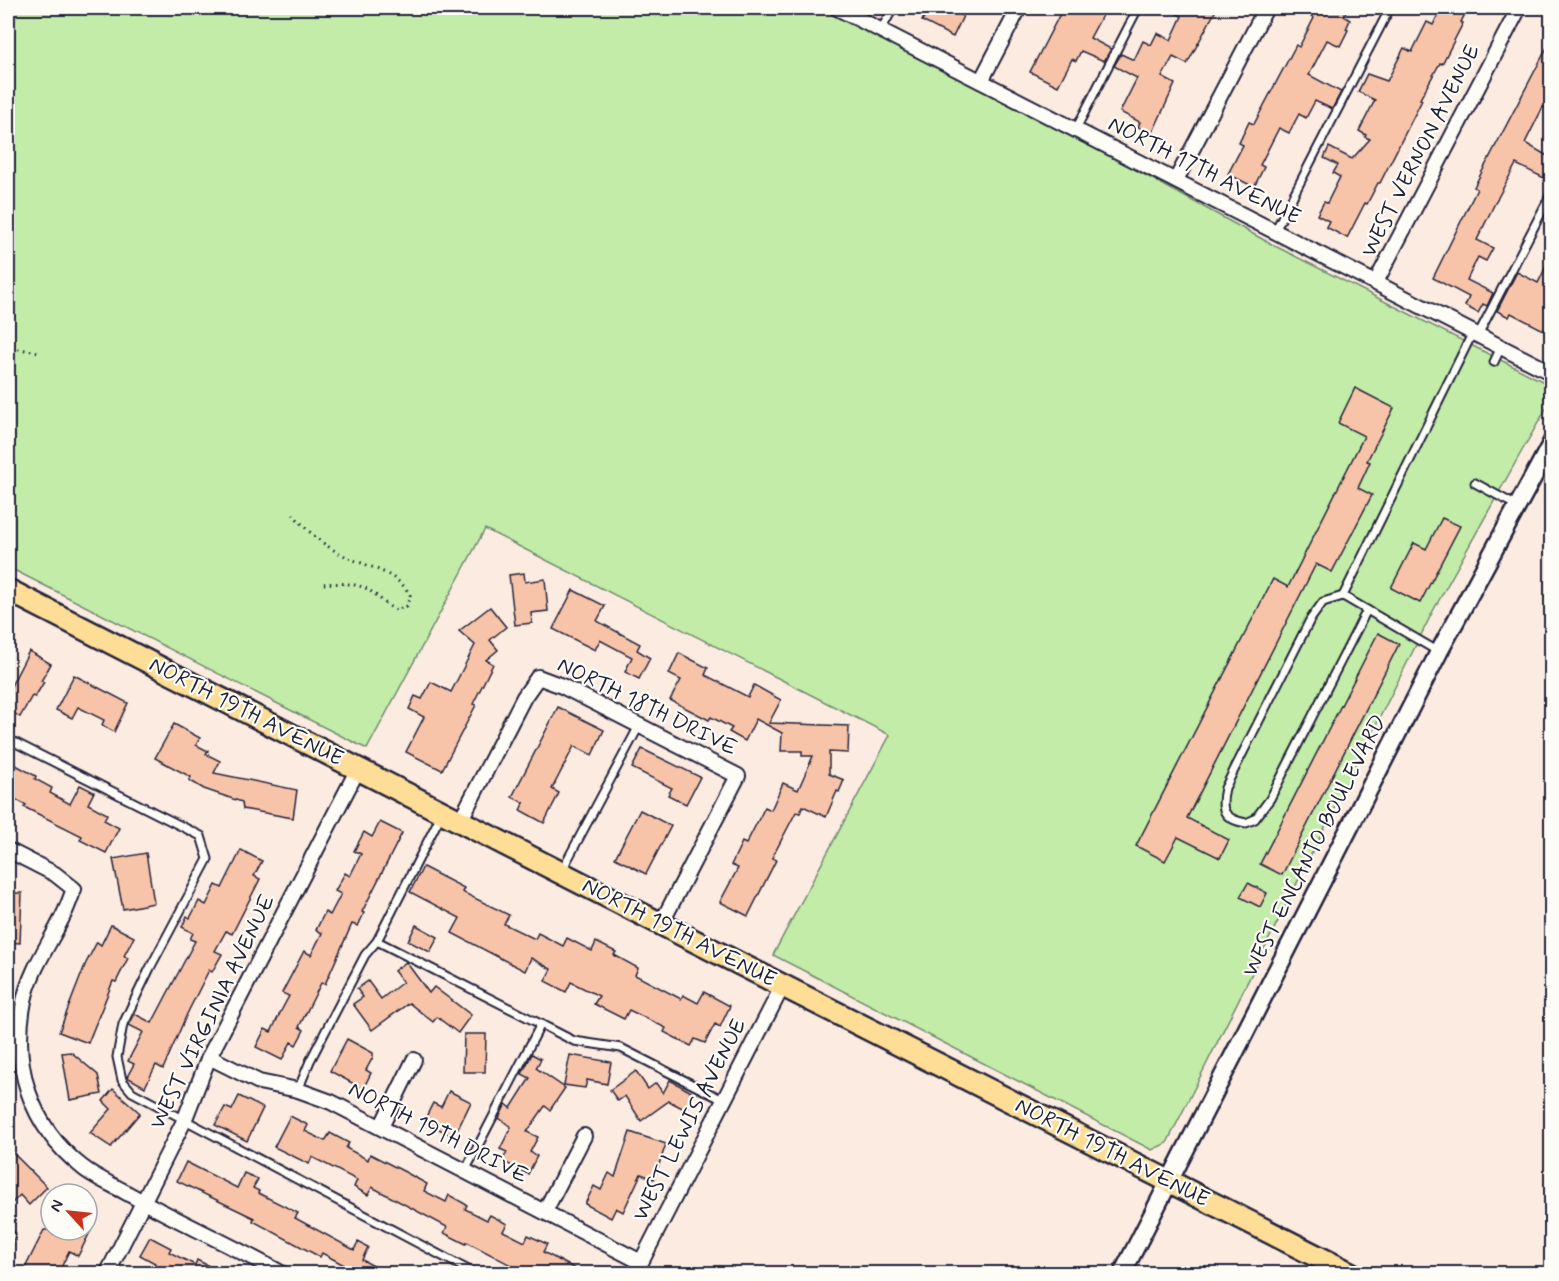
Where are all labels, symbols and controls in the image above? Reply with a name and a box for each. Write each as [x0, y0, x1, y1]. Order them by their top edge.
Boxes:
street label: WEST VERNON AVENUE [1355, 39, 1487, 262]
street label: NORTH 17TH AVENUE [1103, 110, 1305, 232]
street label: NORTH 19TH AVENUE [144, 651, 348, 773]
street label: NORTH 18TH DRIVE [552, 651, 742, 763]
street label: WEST ENCANTO BOULEVARD [1237, 710, 1393, 982]
street label: NORTH 19TH AVENUE [577, 872, 781, 994]
street label: WEST VIRGINIA AVENUE [144, 890, 282, 1134]
street label: WEST LEWIS AVENUE [627, 1014, 753, 1226]
street label: NORTH 19TH DRIVE [343, 1076, 533, 1190]
street label: NORTH 19TH AVENUE [1010, 1092, 1214, 1214]
north arrow [39, 1182, 99, 1242]
text: N [45, 1196, 69, 1215]

